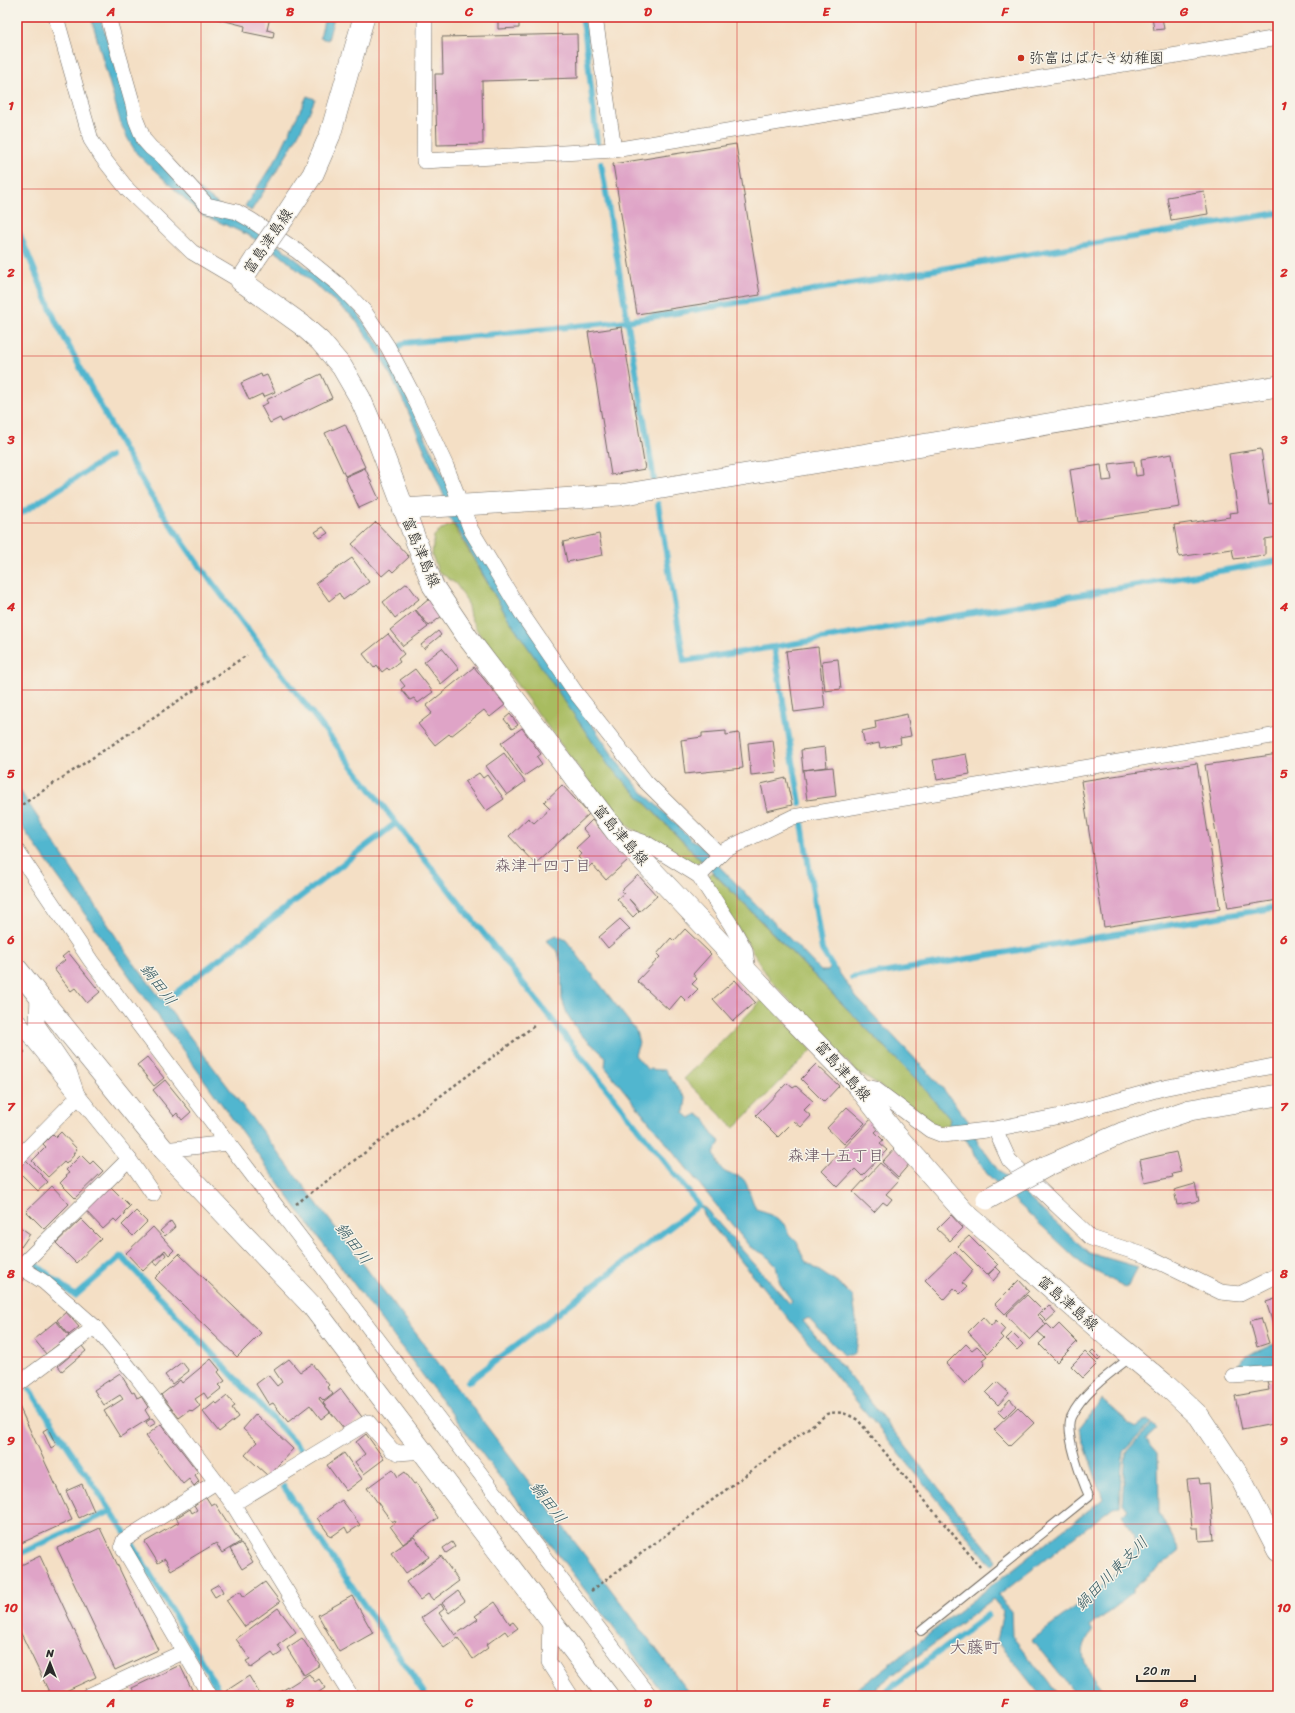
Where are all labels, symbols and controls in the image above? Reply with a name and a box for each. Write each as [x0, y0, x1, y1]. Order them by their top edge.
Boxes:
text: A [106, 0, 115, 23]
text: B [286, 0, 295, 23]
text: C [464, 0, 474, 23]
text: D [644, 0, 652, 23]
text: E [822, 0, 831, 23]
text: F [1000, 0, 1009, 23]
text: G [1179, 0, 1189, 23]
place label: 弥富はばたき幼稚園 [1029, 45, 1164, 71]
marker: 弥富はばたき幼稚園 [1016, 53, 1026, 63]
text: 1 [8, 94, 14, 117]
text: 1 [1281, 94, 1287, 117]
street label: 富島津島線 [236, 203, 300, 279]
text: 2 [6, 261, 15, 284]
text: 2 [1279, 261, 1288, 284]
text: 3 [6, 428, 15, 451]
text: 3 [1279, 428, 1288, 451]
street label: 富島津島線 [394, 512, 448, 592]
text: 4 [6, 595, 16, 618]
text: 4 [1279, 595, 1289, 618]
text: 5 [7, 762, 15, 785]
text: 5 [1280, 762, 1288, 785]
street label: 富島津島線 [587, 798, 655, 872]
district label: 森津十四丁目 [495, 851, 591, 880]
text: 6 [6, 928, 15, 951]
text: 6 [1279, 928, 1288, 951]
water label: 鍋田川 [133, 956, 185, 1012]
street label: 富島津島線 [808, 1034, 878, 1108]
text: 7 [7, 1095, 16, 1118]
text: 7 [1280, 1095, 1289, 1118]
district label: 森津十五丁目 [788, 1141, 884, 1170]
water label: 鍋田川 [328, 1215, 380, 1271]
text: 8 [6, 1262, 15, 1285]
text: 8 [1279, 1262, 1288, 1285]
street label: 富島津島線 [1031, 1269, 1105, 1337]
text: 9 [7, 1429, 15, 1452]
text: 9 [1280, 1429, 1288, 1452]
water label: 鍋田川 [523, 1474, 575, 1530]
water label: 鍋田川東支川 [1067, 1529, 1156, 1618]
text: 10 [4, 1596, 18, 1619]
text: 10 [1277, 1596, 1291, 1619]
district label: 大藤町 [950, 1632, 1001, 1662]
north arrow [30, 1643, 70, 1683]
text: N [45, 1644, 54, 1663]
scale bar [1137, 1657, 1195, 1683]
text: 20 m [1143, 1660, 1170, 1682]
text: A [106, 1691, 115, 1713]
text: B [286, 1691, 295, 1713]
text: C [464, 1691, 474, 1713]
text: D [644, 1691, 652, 1713]
text: E [822, 1691, 831, 1713]
text: F [1000, 1691, 1009, 1713]
text: G [1179, 1691, 1189, 1713]

